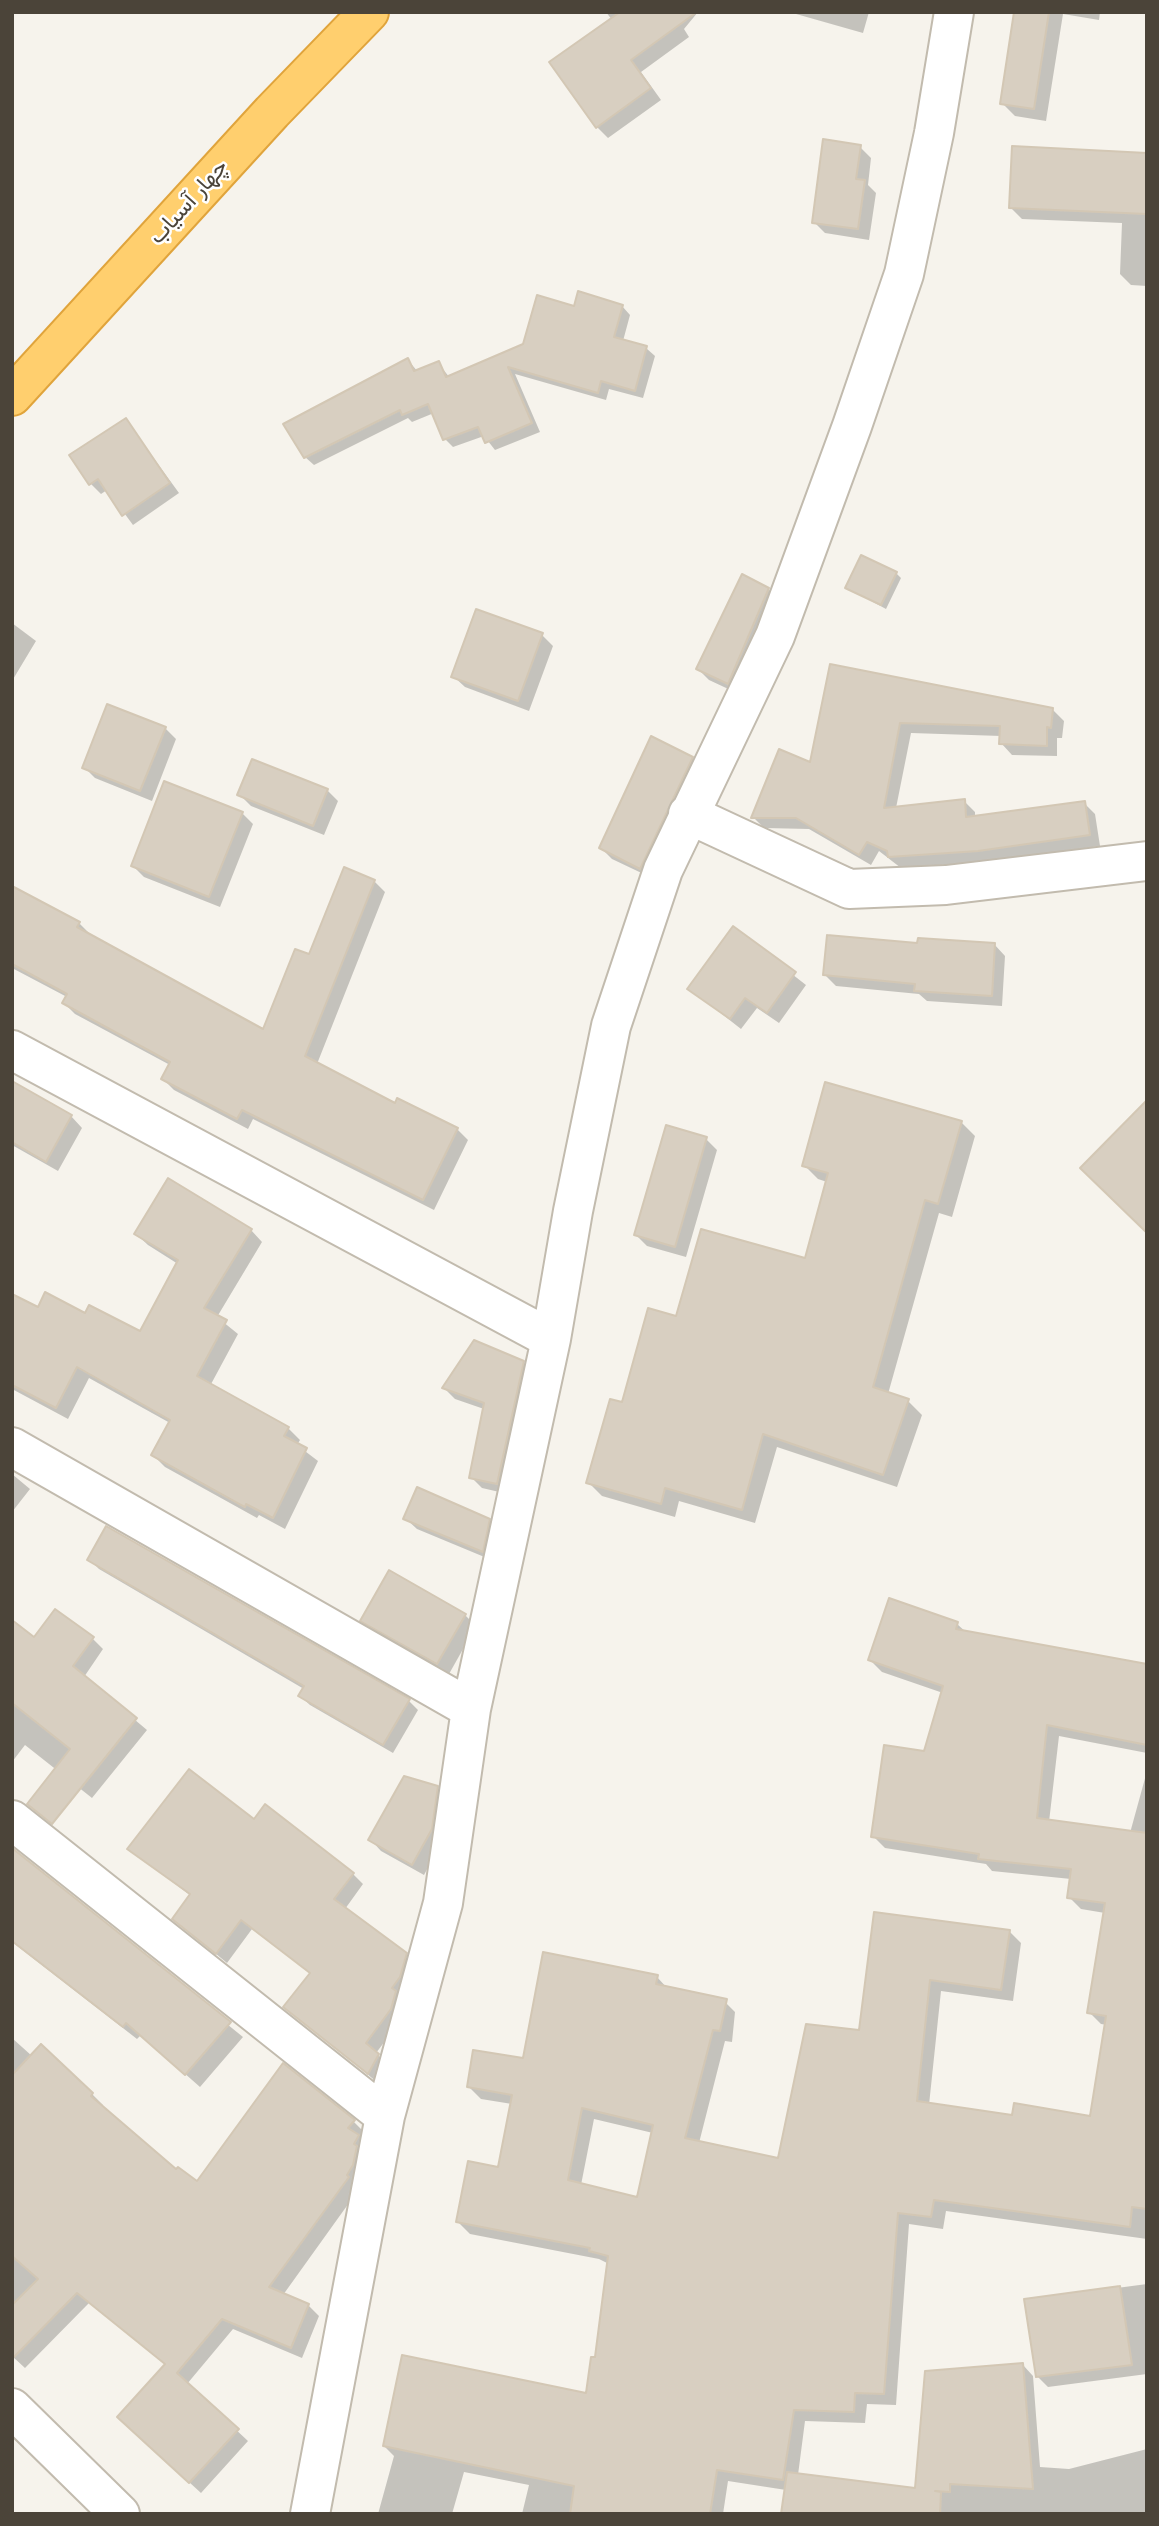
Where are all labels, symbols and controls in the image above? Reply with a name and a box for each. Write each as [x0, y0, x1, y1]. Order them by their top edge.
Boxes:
street label: چهار آسیاب [144, 154, 234, 250]

